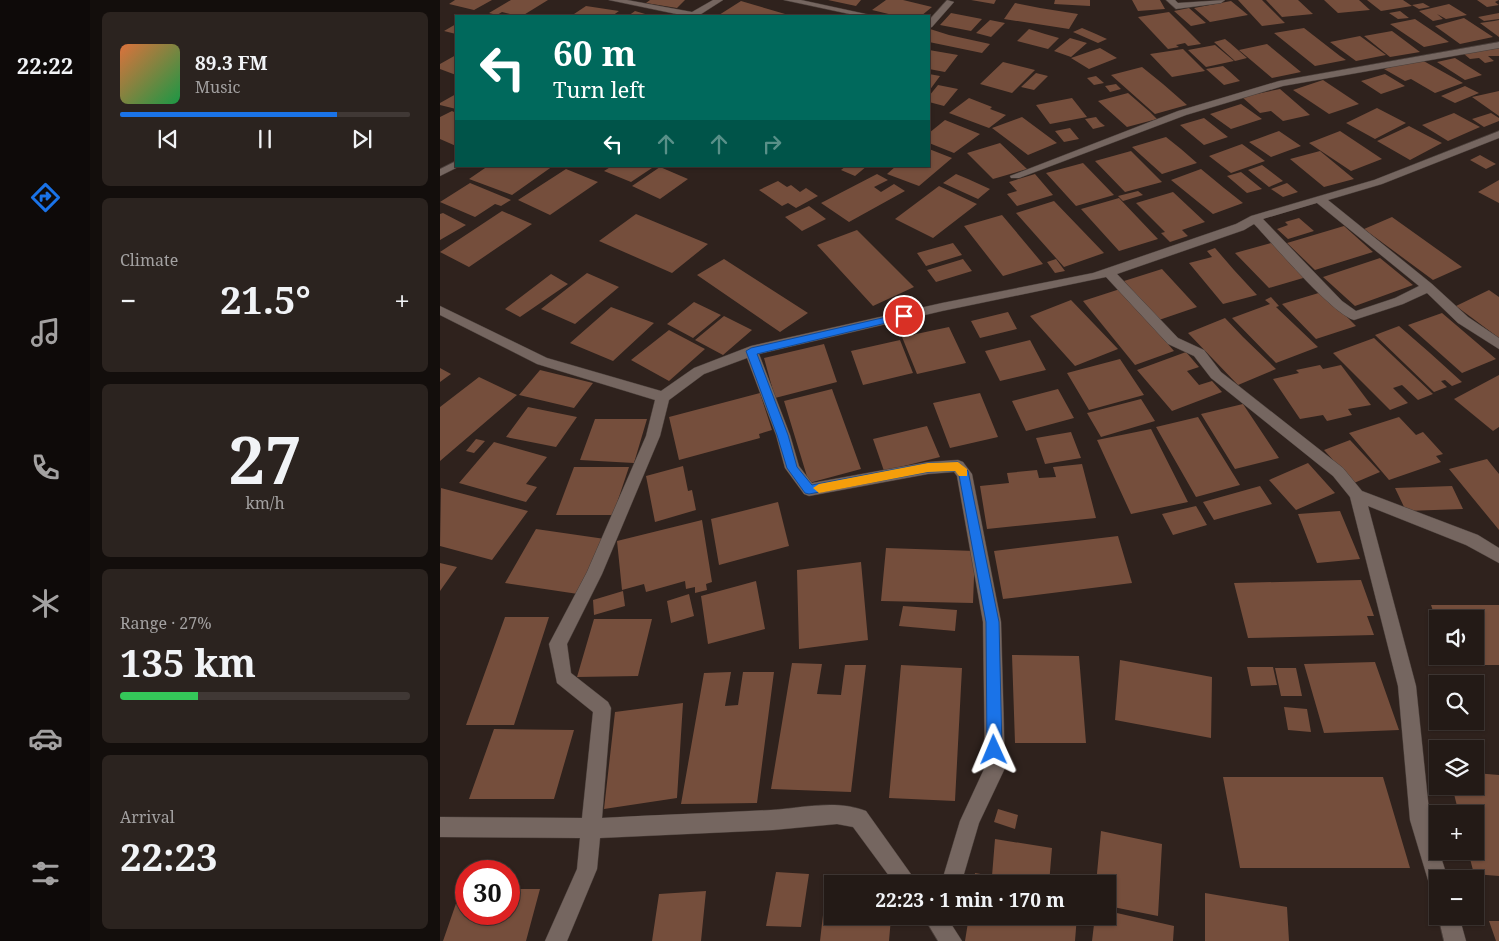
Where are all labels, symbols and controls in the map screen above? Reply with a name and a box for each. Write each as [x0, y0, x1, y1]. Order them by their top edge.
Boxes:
text: 60 m [553, 29, 636, 76]
icon: left [470, 35, 535, 100]
text: 22:22 [17, 50, 73, 80]
text: 89.3 FM [195, 50, 268, 76]
text: Turn left [553, 74, 645, 104]
text: Music [195, 76, 240, 98]
icon: previous [154, 125, 182, 153]
icon: pause [251, 125, 279, 153]
icon: next [348, 125, 376, 153]
icon: left [599, 130, 627, 158]
icon: ahead [652, 130, 680, 158]
icon: ahead [705, 130, 733, 158]
icon: right [758, 130, 786, 158]
icon: directions [28, 180, 63, 215]
text: Climate [120, 249, 178, 271]
text: 21.5° [220, 273, 311, 325]
text: − [120, 281, 136, 319]
text: + [394, 281, 410, 319]
pin [883, 295, 925, 337]
icon: arrive [890, 302, 918, 330]
icon: music [28, 315, 63, 350]
text: 27 [228, 415, 302, 503]
icon: phone [28, 450, 63, 485]
text: km/h [245, 492, 285, 514]
icon: climate [28, 586, 63, 621]
map controls [1429, 610, 1484, 925]
button: sound [1429, 610, 1484, 665]
text: Range · 27% [120, 612, 212, 634]
text: 135 km [120, 636, 256, 688]
button: search [1429, 675, 1484, 730]
icon: car [28, 721, 63, 756]
position arrow [967, 723, 1019, 775]
button: layers [1429, 740, 1484, 795]
button: + [1429, 805, 1484, 860]
text: Arrival [120, 806, 175, 828]
text: 22:23 [120, 830, 217, 882]
icon: filters [28, 856, 63, 891]
speed limit sign: 30 [455, 860, 520, 925]
button: − [1429, 870, 1484, 925]
text: 22:23 · 1 min · 170 m [875, 887, 1065, 913]

